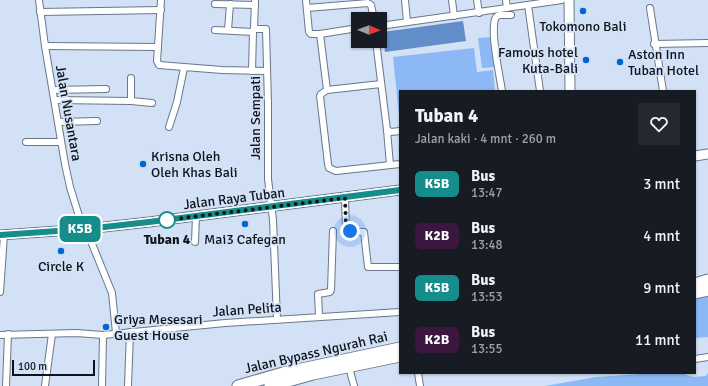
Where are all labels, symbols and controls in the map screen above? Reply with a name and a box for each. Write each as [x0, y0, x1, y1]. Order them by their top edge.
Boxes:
marker: Tokomono Bali [578, 6, 588, 16]
north arrow [351, 12, 387, 48]
map controls [351, 12, 387, 48]
place label: Tokomono Bali [540, 18, 626, 35]
place label: Famous hotel Kuta-Bali [498, 44, 578, 77]
place label: Aston Inn Tuban Hotel [628, 46, 699, 79]
marker: Famous hotel Kuta-Bali [581, 55, 591, 65]
marker: Aston Inn Tuban Hotel [615, 57, 625, 67]
street label: Jalan Nusantara [52, 64, 85, 162]
street label: Jalan Sempati [247, 76, 264, 160]
button: heart [638, 103, 680, 145]
text: Tuban 4 [415, 104, 478, 128]
text: Jalan kaki · 4 mnt · 260 m [415, 131, 556, 147]
place label: Krisna Oleh Oleh Khas Bali [151, 148, 238, 181]
marker: Krisna Oleh Oleh Khas Bali [138, 159, 148, 169]
text: Bus [471, 167, 495, 185]
text: K5B [425, 175, 449, 192]
text: 3 mnt [643, 175, 680, 193]
street label: Jalan Raya Tuban [182, 184, 286, 213]
text: 13:47 [471, 185, 503, 201]
marker: Tuban 4 [158, 211, 176, 229]
line badge: K5B [57, 216, 103, 242]
marker: Mai3 Cafegan [240, 219, 250, 229]
text: Bus [471, 219, 495, 237]
text: K5B [68, 220, 92, 237]
your location [340, 221, 360, 241]
text: K2B [425, 227, 449, 244]
text: 4 mnt [643, 227, 680, 245]
place label: Tuban 4 [144, 231, 191, 248]
place label: Mai3 Cafegan [204, 231, 286, 248]
text: 13:48 [471, 237, 503, 253]
marker: Circle K [56, 246, 66, 256]
place label: Circle K [38, 258, 85, 275]
text: Bus [471, 271, 495, 289]
text: K5B [425, 279, 449, 296]
text: 9 mnt [643, 279, 680, 297]
text: 13:53 [471, 289, 503, 305]
street label: Jalan Pelita [212, 299, 282, 320]
place label: Griya Mesesari Guest House [114, 311, 202, 344]
marker: Griya Mesesari Guest House [101, 322, 111, 332]
text: Bus [471, 323, 495, 341]
street label: Jalan Bypass Ngurah Rai [243, 328, 389, 377]
text: K2B [425, 331, 449, 348]
text: 11 mnt [635, 331, 680, 349]
text: 13:55 [471, 341, 503, 357]
scale bar [12, 358, 95, 377]
text: 100 m [18, 360, 47, 373]

